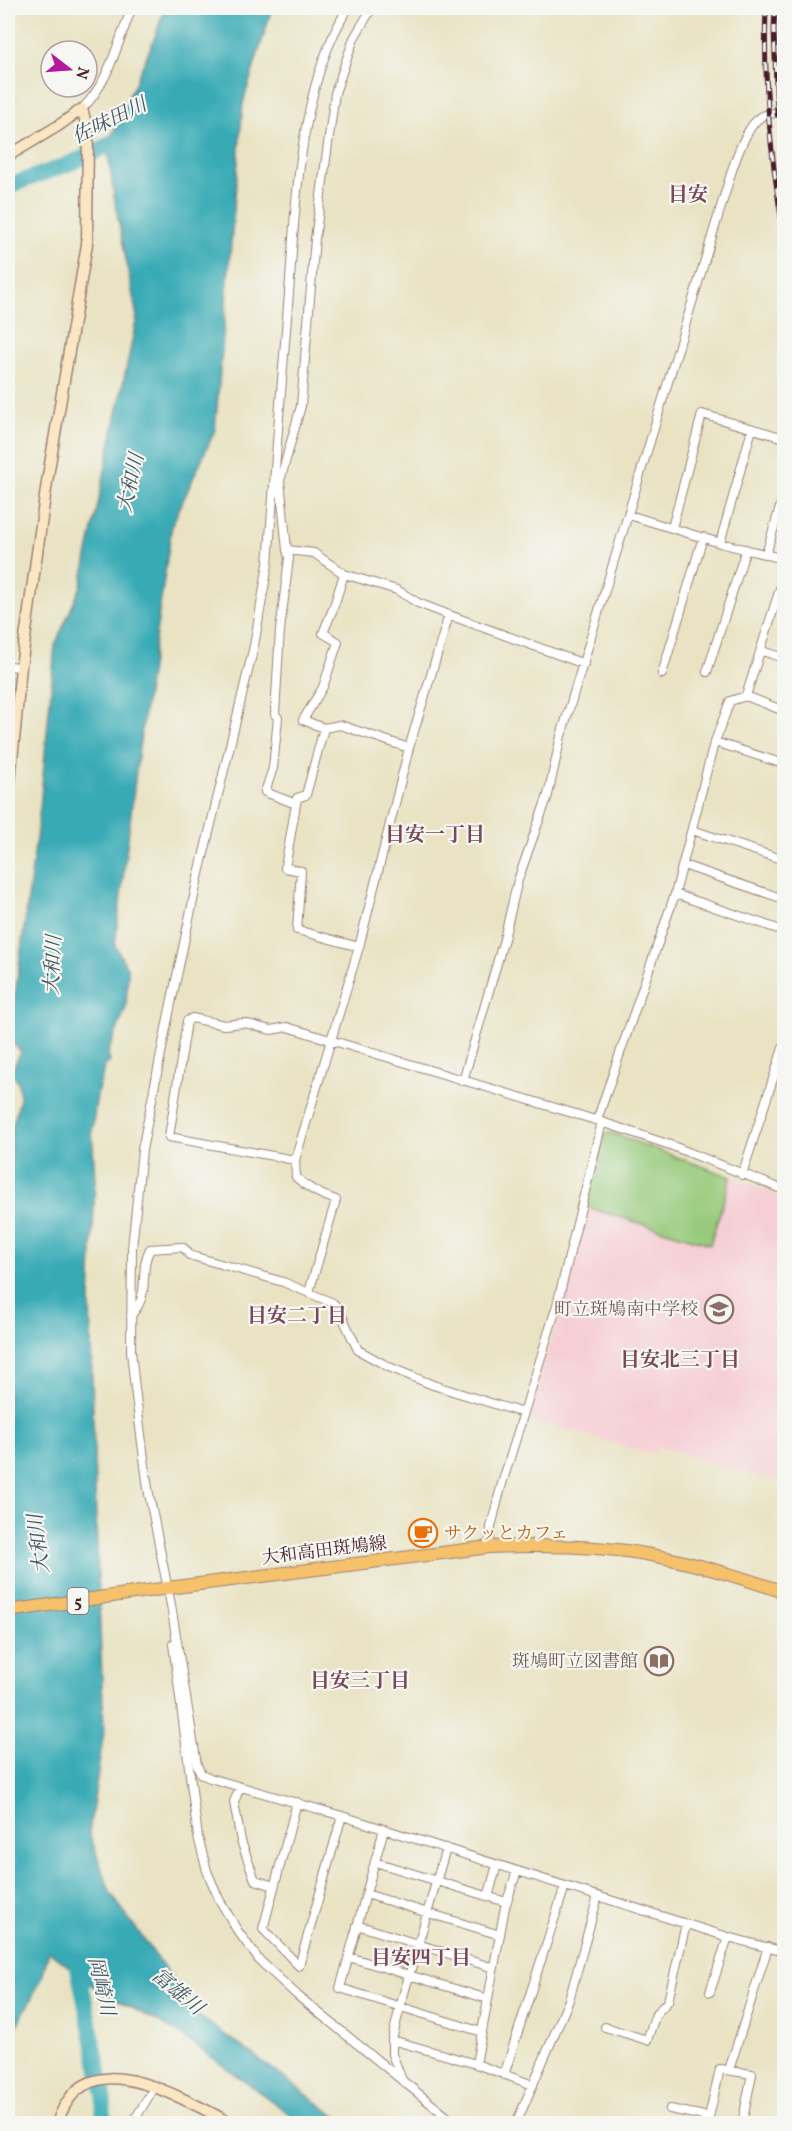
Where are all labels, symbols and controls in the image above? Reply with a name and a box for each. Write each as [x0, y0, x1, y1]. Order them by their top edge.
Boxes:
north arrow [39, 39, 99, 99]
text: N [69, 64, 94, 82]
water label: 佐味田川 [68, 91, 154, 152]
district label: 目安 [668, 182, 708, 210]
water label: 大和川 [112, 449, 153, 516]
district label: 目安一丁目 [385, 822, 485, 850]
water label: 大和川 [38, 932, 70, 996]
school or university icon: 町立斑鳩南中学校 [703, 1293, 735, 1325]
place label: 町立斑鳩南中学校 [554, 1298, 698, 1323]
district label: 目安二丁目 [247, 1303, 347, 1331]
district label: 目安北三丁目 [620, 1347, 740, 1375]
water label: 大和川 [22, 1510, 58, 1575]
cafe icon: サクッとカフェ [407, 1517, 439, 1549]
place label: サクッとカフェ [444, 1522, 568, 1547]
street label: 大和高田斑鳩線 [260, 1531, 388, 1572]
road number: 5 [68, 1588, 88, 1614]
library icon: 斑鳩町立図書館 [643, 1645, 675, 1677]
place label: 斑鳩町立図書館 [512, 1650, 638, 1675]
district label: 目安三丁目 [310, 1668, 410, 1696]
district label: 目安四丁目 [371, 1945, 471, 1973]
water label: 岡崎川 [80, 1954, 121, 2021]
water label: 富雄川 [145, 1963, 210, 2024]

